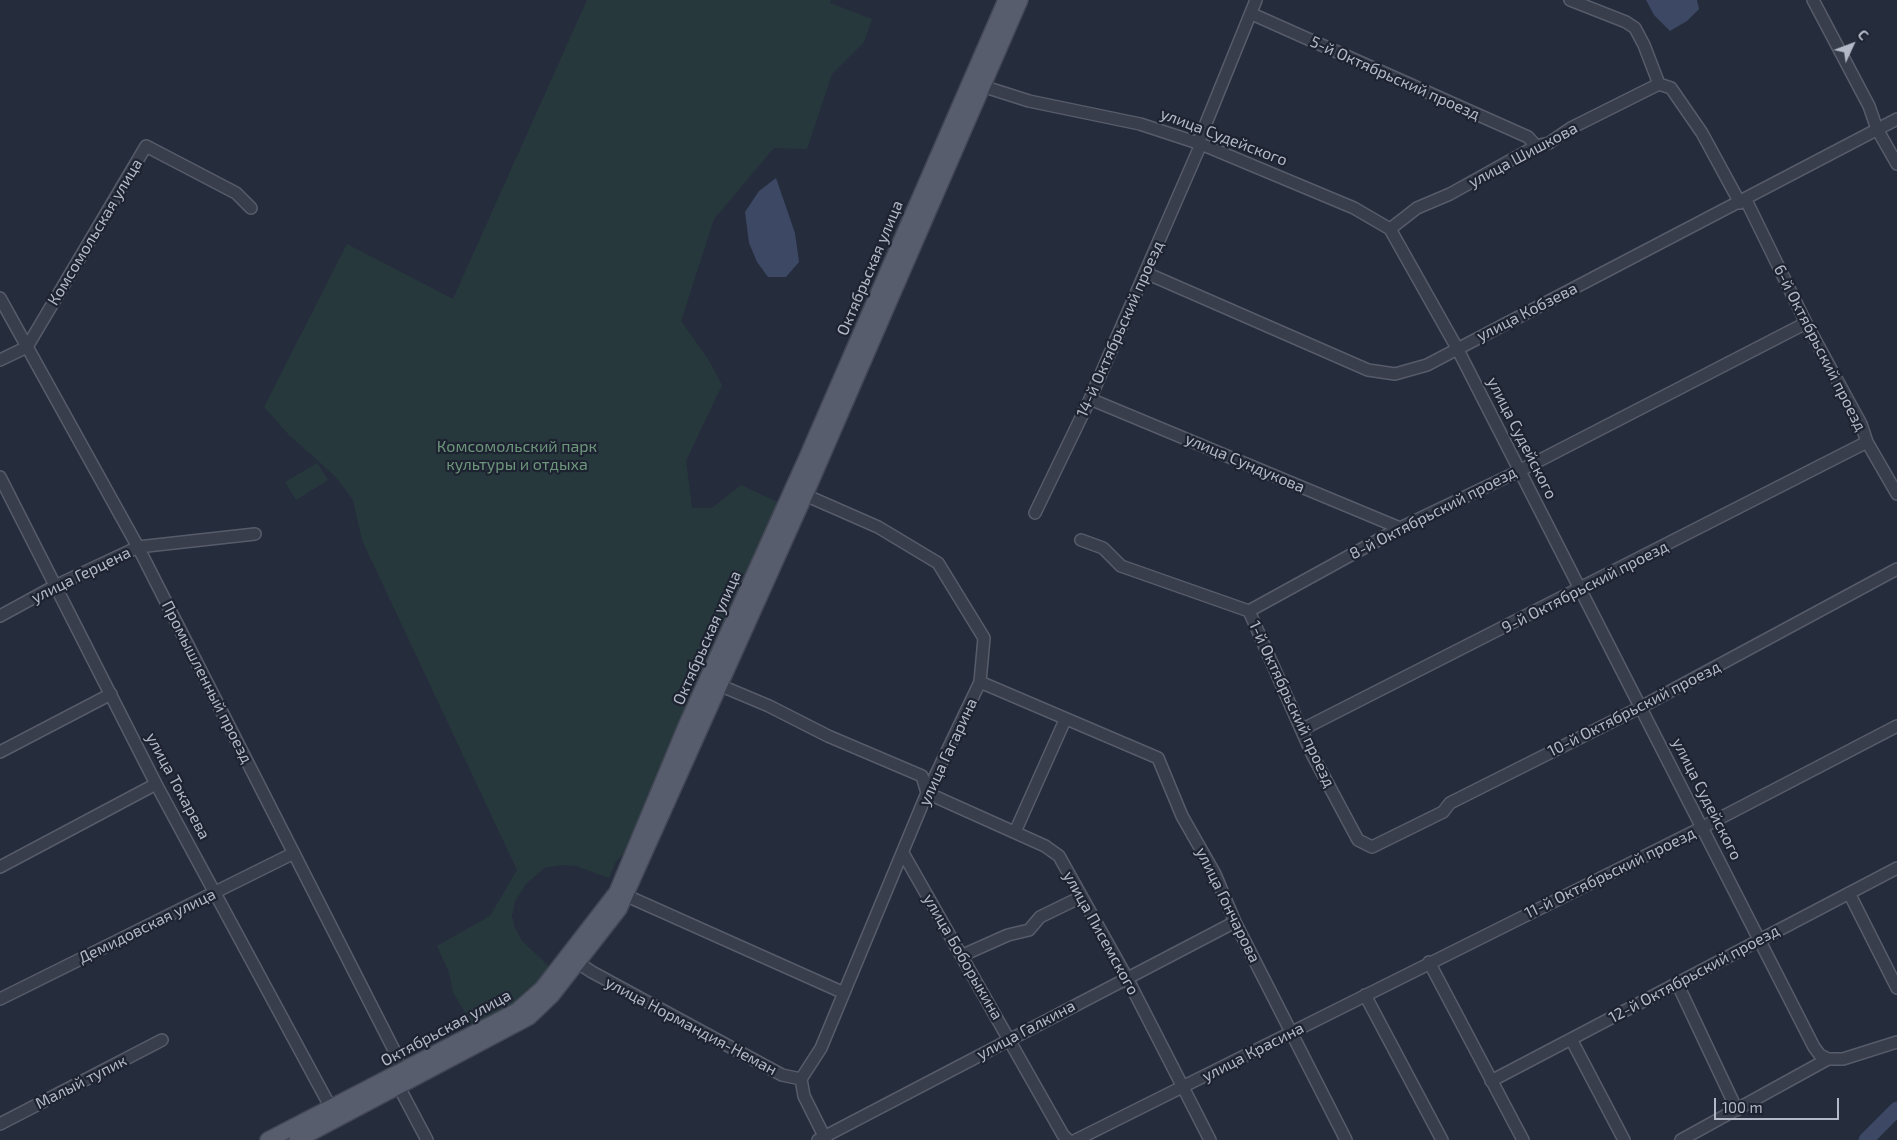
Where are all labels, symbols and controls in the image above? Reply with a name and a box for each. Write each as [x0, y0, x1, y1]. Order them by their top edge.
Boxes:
north arrow [1827, 20, 1877, 70]
text: С [1854, 26, 1872, 43]
street label: 5-й Октябрьский проезд [1307, 32, 1483, 124]
street label: улица Судейского [1158, 104, 1290, 170]
street label: улица Шишкова [1465, 118, 1581, 192]
street label: Комсомольская улица [44, 155, 146, 309]
street label: Октябрьская улица [833, 198, 907, 338]
street label: 14-й Октябрьский проезд [1072, 238, 1168, 420]
street label: 6-й Октябрьский проезд [1770, 262, 1870, 434]
street label: улица Кобзева [1473, 278, 1581, 346]
street label: улица Судейского [1483, 374, 1561, 502]
street label: улица Сундукова [1182, 429, 1308, 497]
park label: Комсомольский парк культуры и отдыха [437, 437, 597, 475]
street label: 8-й Октябрьский проезд [1346, 463, 1520, 563]
street label: 9-й Октябрьский проезд [1499, 537, 1671, 637]
street label: улица Герцена [28, 543, 134, 607]
street label: Октябрьская улица [669, 568, 745, 708]
street label: Промышленный проезд [158, 598, 256, 766]
street label: 1-й Октябрьский проезд [1245, 618, 1339, 790]
street label: 10-й Октябрьский проезд [1545, 657, 1723, 761]
street label: улица Гагарина [915, 695, 981, 809]
street label: улица Токарева [142, 729, 214, 843]
street label: улица Судейского [1668, 735, 1746, 863]
street label: 11-й Октябрьский проезд [1521, 823, 1699, 923]
street label: улица Гончарова [1192, 844, 1264, 966]
street label: улица Писемского [1059, 868, 1143, 998]
street label: Демидовская улица [75, 884, 219, 968]
street label: улица Боборыкина [919, 891, 1007, 1023]
street label: 12-й Октябрьский проезд [1605, 921, 1783, 1027]
street label: улица Нормандия-Неман [602, 973, 780, 1079]
street label: Октябрьская улица [378, 986, 514, 1070]
street label: улица Галкина [974, 996, 1078, 1064]
street label: улица Красина [1199, 1018, 1307, 1086]
street label: Малый тупик [32, 1051, 130, 1113]
scale bar [1717, 1088, 1842, 1120]
text: 100 m [1722, 1098, 1763, 1116]

